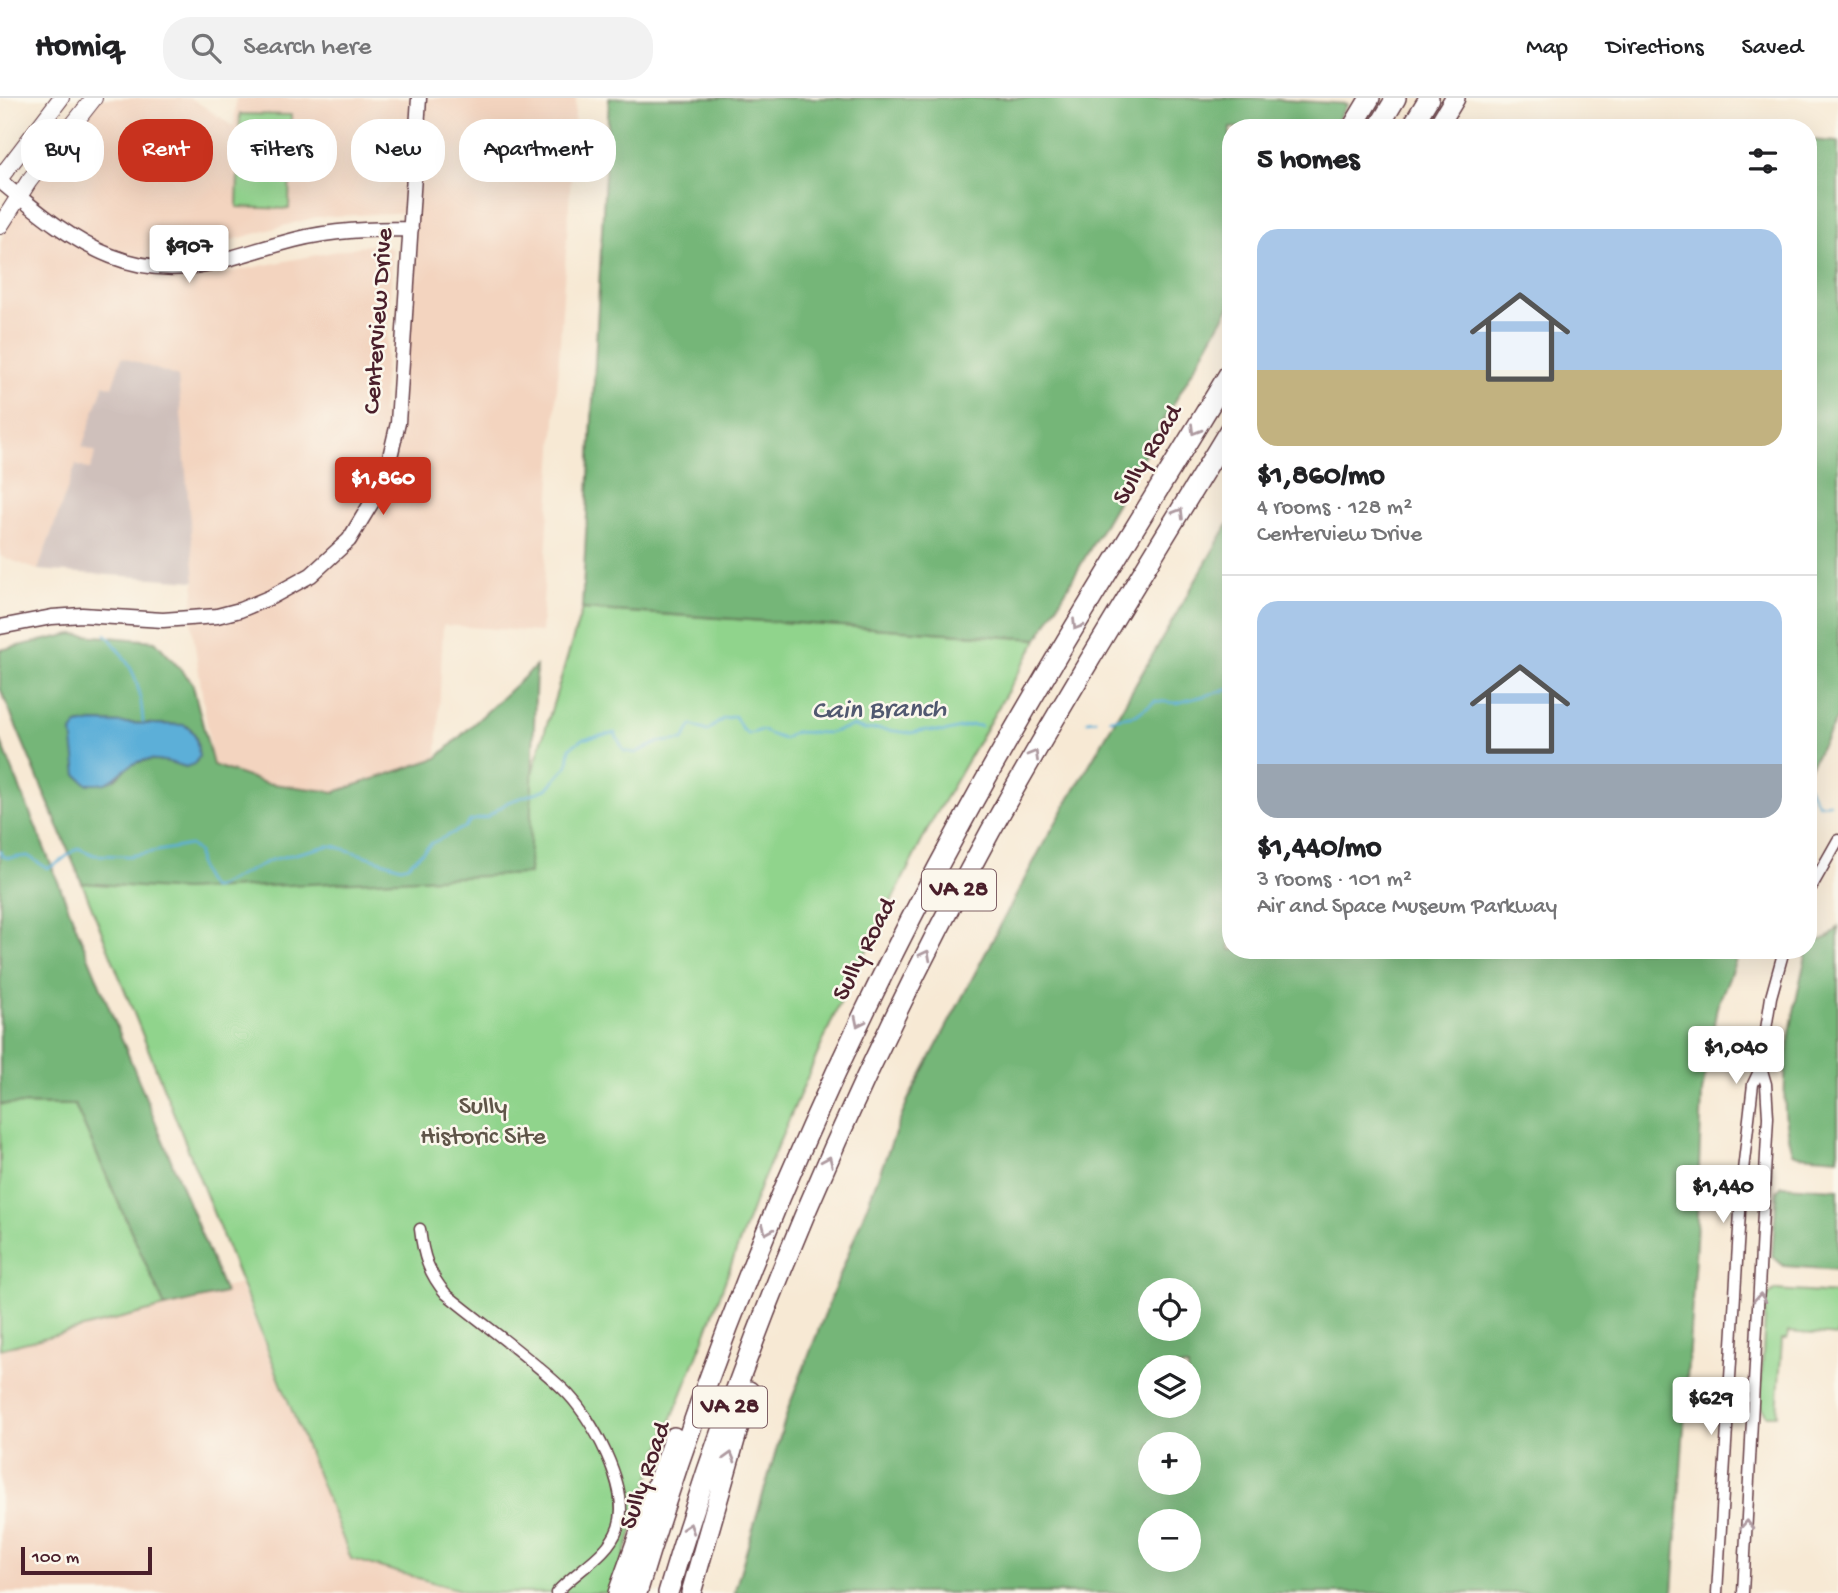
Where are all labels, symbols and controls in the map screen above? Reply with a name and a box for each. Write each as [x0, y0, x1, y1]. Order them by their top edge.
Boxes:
search box [163, 17, 653, 80]
text: Homiq [35, 29, 121, 67]
icon: search [187, 29, 225, 67]
text: Search here [243, 33, 371, 64]
text: Map [1526, 34, 1568, 63]
text: Directions [1606, 34, 1704, 63]
text: Saved [1742, 34, 1803, 63]
chip: Buy [21, 119, 104, 182]
chip: Rent [118, 119, 213, 182]
chip: Filters [227, 119, 337, 182]
chip: New [351, 119, 445, 182]
chip: Apartment [459, 119, 616, 182]
icon: filters [1744, 142, 1782, 180]
text: 5 homes [1257, 144, 1359, 179]
pin: $907 [148, 226, 230, 285]
street label: Centerview Drive [358, 226, 402, 415]
text: $907 [166, 234, 212, 261]
icon: home [1457, 274, 1583, 400]
street label: Sully Road [1107, 399, 1192, 512]
one-way arrow [1190, 423, 1203, 436]
pin: $1,860 [326, 458, 440, 517]
text: $1,860/mo [1257, 460, 1385, 495]
text: $1,860 [351, 466, 415, 493]
text: 4 rooms · 128 m² [1257, 495, 1412, 522]
one-way arrow [1171, 508, 1184, 521]
text: Centerview Drive [1257, 522, 1422, 549]
one-way arrow [1072, 617, 1085, 630]
icon: home [1457, 646, 1583, 772]
water label: Cain Branch [812, 693, 947, 729]
one-way arrow [1026, 750, 1039, 763]
text: $1,440/mo [1257, 832, 1382, 867]
text: 3 rooms · 101 m² [1257, 867, 1412, 894]
road number: VA 28 [922, 870, 996, 910]
street label: Sully Road [827, 892, 906, 1007]
text: Air and Space Museum Parkway [1257, 894, 1557, 921]
one-way arrow [917, 950, 931, 962]
one-way arrow [854, 1015, 868, 1027]
pin: $1,040 [1679, 1026, 1793, 1086]
text: $1,040 [1704, 1035, 1768, 1062]
park label: Sully Historic Site [420, 1093, 546, 1154]
one-way arrow [820, 1156, 834, 1168]
pin: $1,440 [1666, 1166, 1780, 1225]
text: $1,440 [1692, 1174, 1754, 1201]
one-way arrow [761, 1222, 775, 1235]
map controls [1138, 1278, 1201, 1572]
button: locate [1138, 1278, 1201, 1341]
one-way arrow [1752, 1292, 1767, 1303]
button: layers [1138, 1355, 1201, 1418]
pin: $629 [1670, 1378, 1752, 1437]
road number: VA 28 [693, 1386, 767, 1428]
text: $629 [1689, 1386, 1733, 1413]
street label: Sully Road [614, 1417, 680, 1534]
button: + [1138, 1432, 1201, 1495]
one-way arrow [721, 1451, 736, 1463]
button: − [1138, 1509, 1201, 1572]
one-way arrow [1739, 1519, 1754, 1530]
one-way arrow [680, 1522, 695, 1534]
scale bar [21, 1544, 152, 1576]
text: 100 m [32, 1547, 79, 1570]

